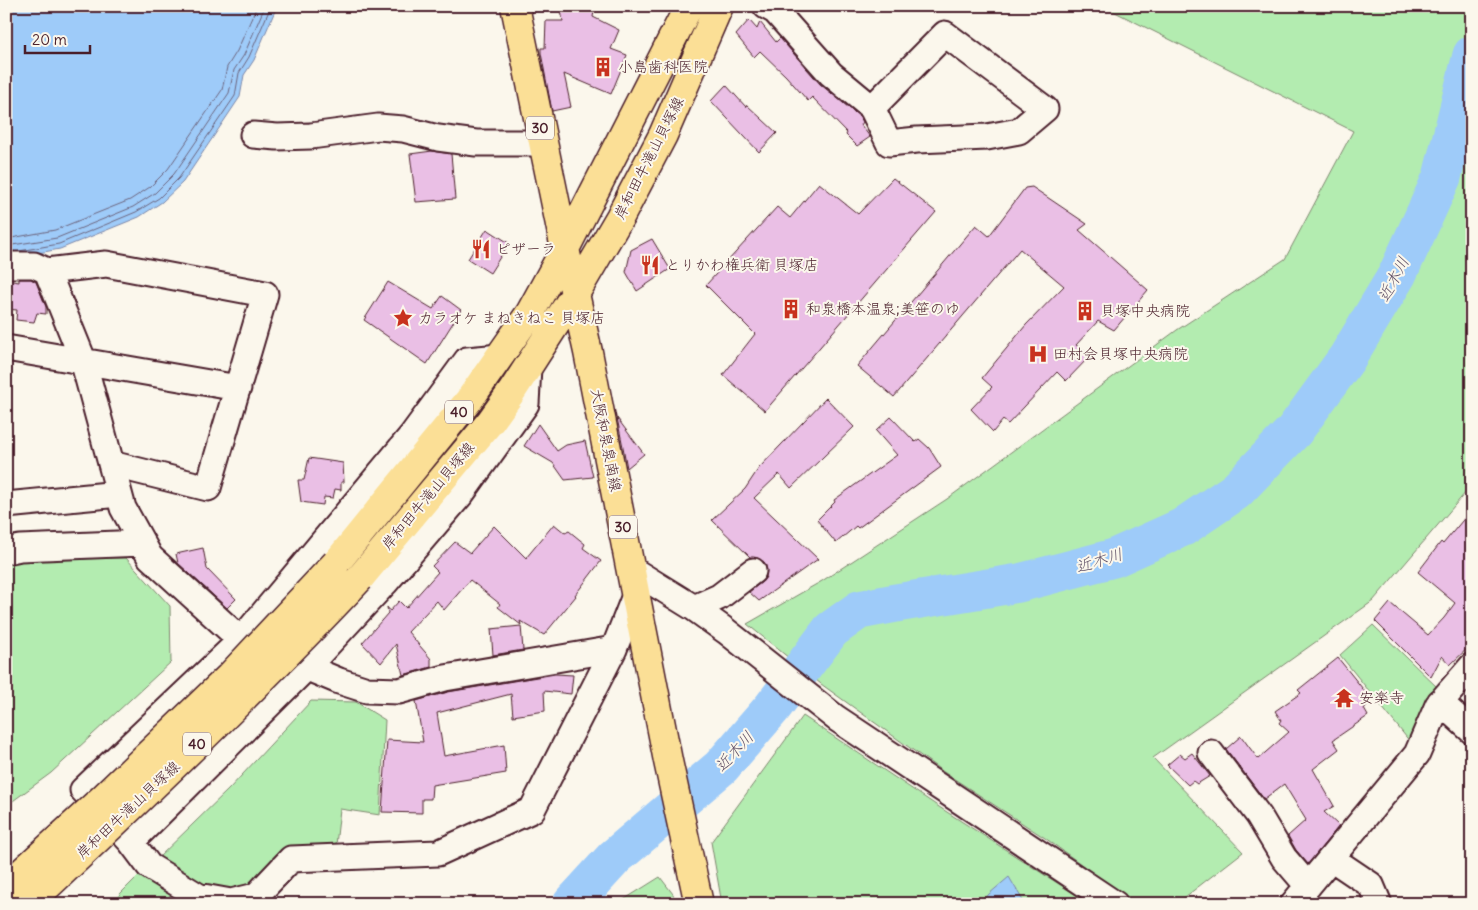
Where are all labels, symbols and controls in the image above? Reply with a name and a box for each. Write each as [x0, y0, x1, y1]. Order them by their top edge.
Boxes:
scale bar [25, 22, 90, 54]
text: 20 m [32, 30, 67, 49]
building icon: 小島歯科医院 [592, 56, 614, 78]
place label: 小島歯科医院 [618, 57, 708, 76]
street label: 岸和田牛滝山貝塚線 [609, 93, 688, 222]
road number: 30 [526, 116, 554, 140]
restaurant icon: ピザーラ [470, 238, 492, 260]
place label: ピザーラ [496, 239, 556, 258]
water label: 近木川 [1373, 253, 1413, 305]
restaurant icon: とりかわ権兵衛 貝塚店 [639, 254, 661, 276]
place label: とりかわ権兵衛 貝塚店 [665, 255, 819, 274]
building icon: 和泉橋本温泉;美笹のゆ [780, 298, 802, 320]
place label: 和泉橋本温泉;美笹のゆ [806, 299, 960, 318]
building icon: 貝塚中央病院 [1074, 300, 1096, 322]
place label: 貝塚中央病院 [1100, 301, 1190, 320]
place icon: カラオケ まねきねこ 貝塚店 [392, 307, 414, 329]
place label: カラオケ まねきねこ 貝塚店 [418, 308, 605, 327]
hospital icon: 田村会貝塚中央病院 [1027, 343, 1049, 365]
place label: 田村会貝塚中央病院 [1053, 344, 1188, 363]
street label: 大阪和泉泉南線 [587, 387, 626, 493]
road number: 40 [445, 401, 473, 424]
street label: 岸和田牛滝山貝塚線 [377, 438, 478, 553]
road number: 30 [609, 516, 637, 538]
water label: 近木川 [1073, 543, 1125, 577]
temple icon: 安楽寺 [1333, 687, 1355, 709]
place label: 安楽寺 [1359, 688, 1404, 707]
water label: 近木川 [710, 727, 758, 775]
road number: 40 [183, 732, 211, 756]
street label: 岸和田牛滝山貝塚線 [72, 757, 184, 863]

